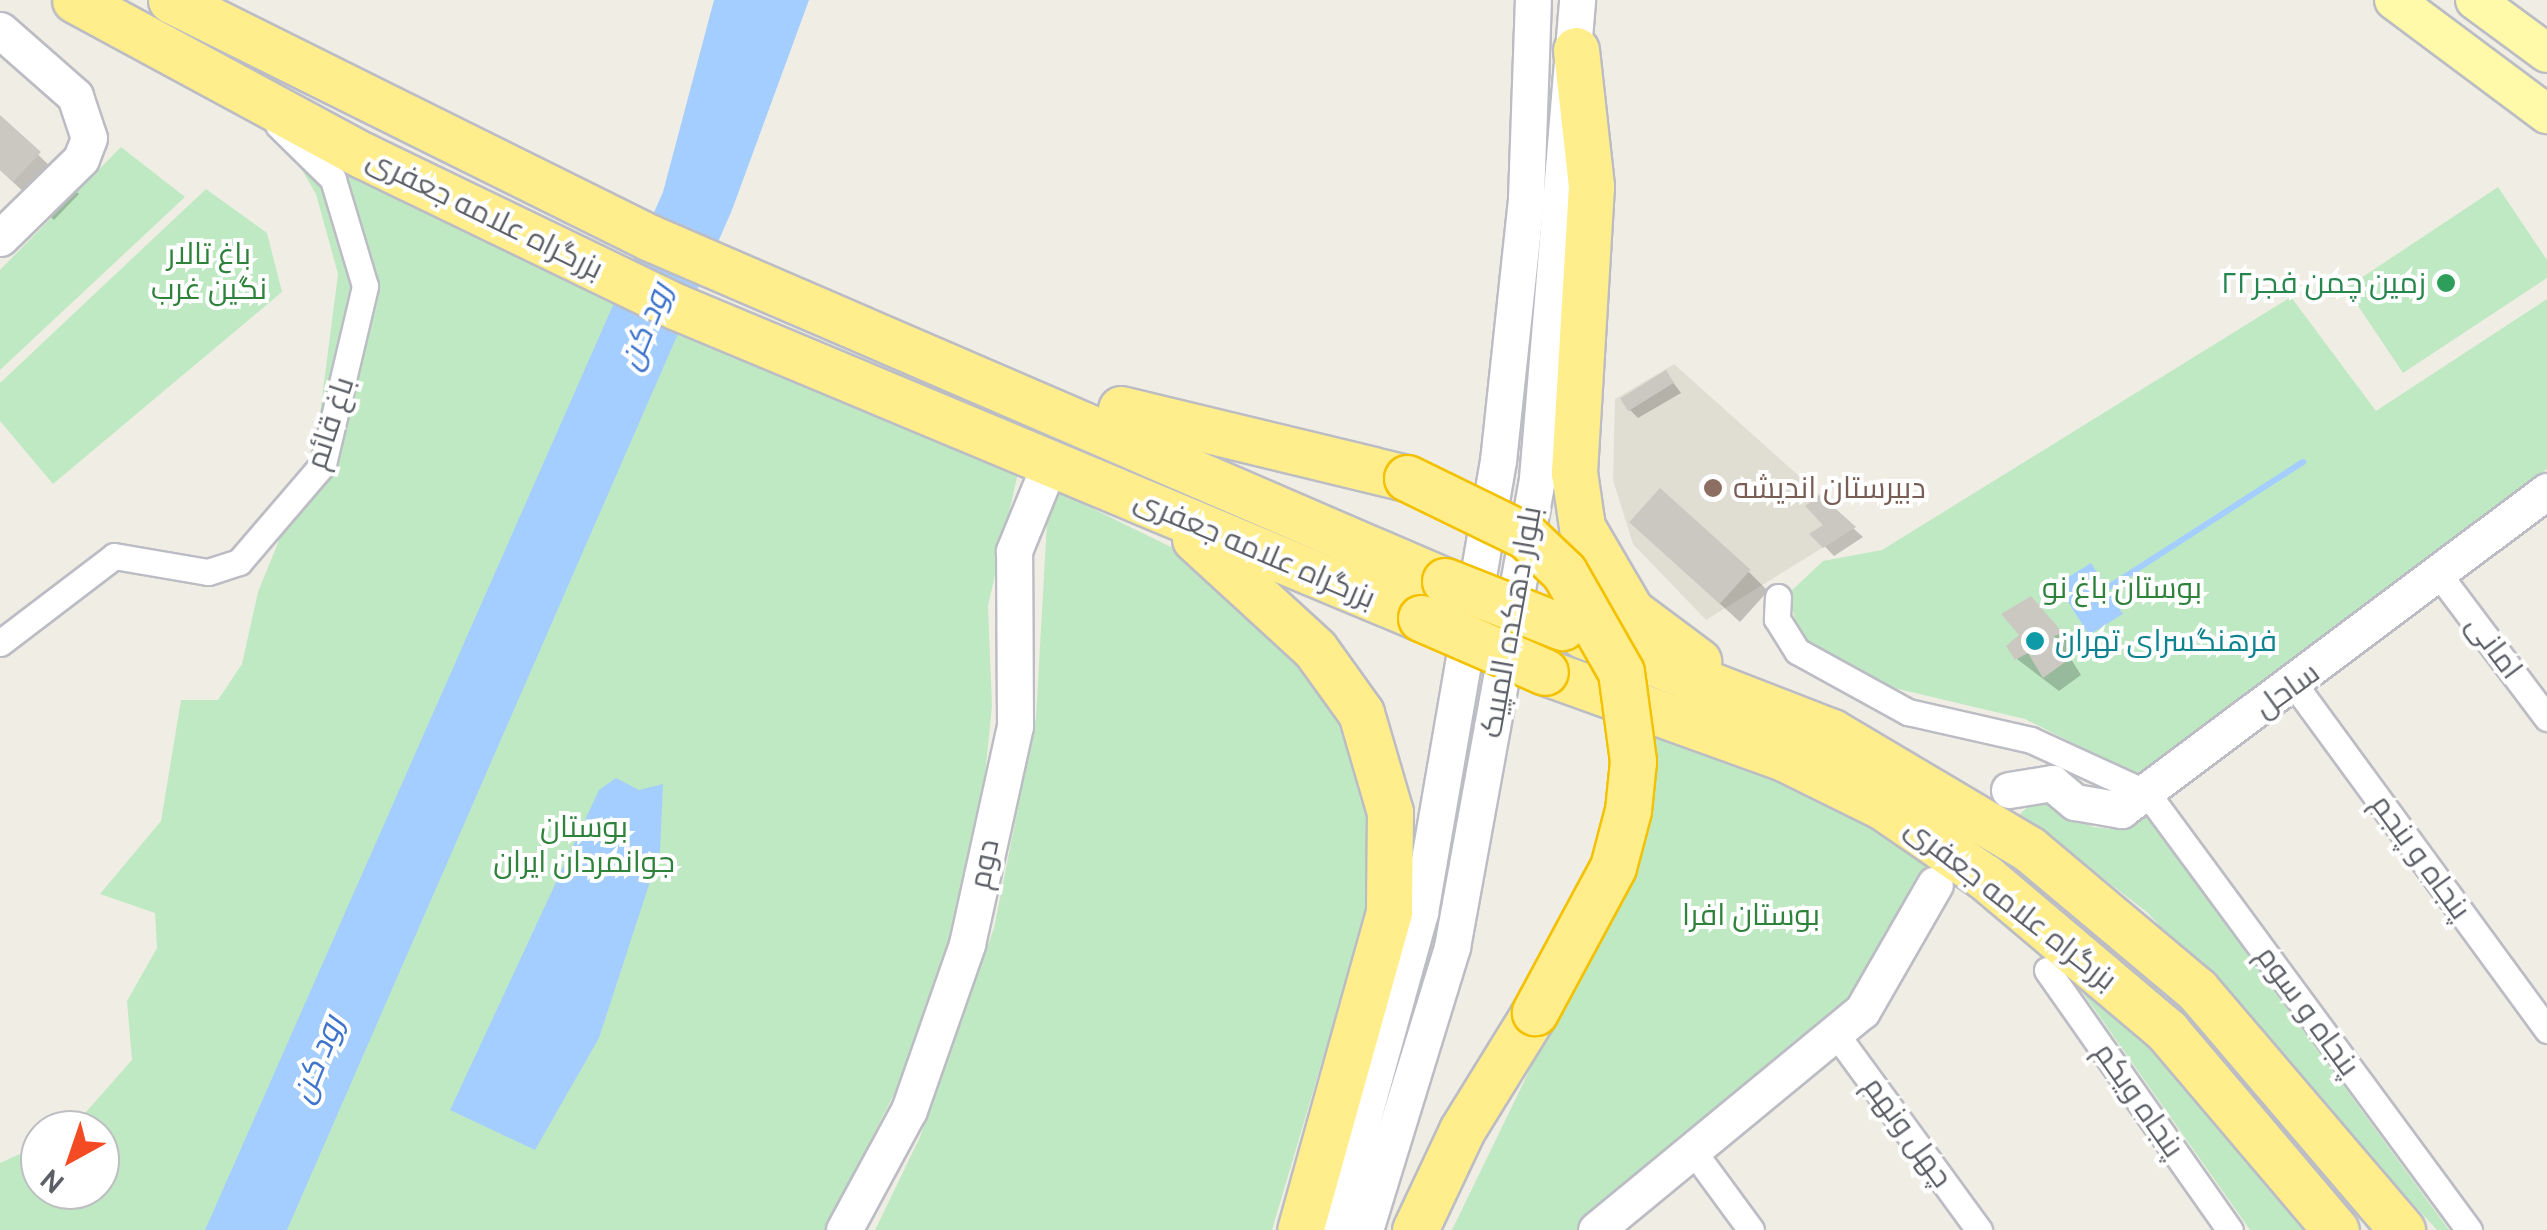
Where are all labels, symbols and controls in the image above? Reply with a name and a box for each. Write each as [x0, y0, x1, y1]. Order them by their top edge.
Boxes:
street label: بزرگراه علامه جعفری [361, 141, 609, 287]
park label: باغ تالار نگین غرب [151, 236, 267, 306]
place label: زمین چمن فجر۲۲ [2221, 265, 2426, 301]
marker: زمین چمن فجر۲۲ [2435, 272, 2457, 294]
water label: رود کن [610, 277, 680, 375]
street label: باغ قائم [298, 372, 362, 474]
place label: دبیرستان اندیشه [1733, 470, 1926, 506]
marker: دبیرستان اندیشه [1702, 477, 1724, 499]
street label: بزرگراه علامه جعفری [1129, 482, 1381, 616]
street label: بلوار دهکده المپیک [1473, 503, 1549, 741]
park label: بوستان باغ نو [2042, 570, 2202, 606]
street label: امانی [2458, 608, 2530, 686]
place label: فرهنگسرای تهران [2055, 623, 2277, 659]
marker: فرهنگسرای تهران [2024, 630, 2046, 652]
street label: ساحل [2248, 654, 2326, 726]
street label: پنجاه و پنجم [2364, 787, 2478, 927]
park label: بوستان جوانمردان ایران [493, 809, 675, 880]
street label: بزرگراه علامه جعفری [1898, 810, 2124, 998]
street label: دوم [961, 836, 1007, 892]
park label: بوستان افرا [1682, 897, 1820, 933]
street label: پنجاه و سوم [2249, 939, 2367, 1083]
water label: رود کن [282, 1010, 352, 1108]
street label: پنجاه ویکم [2086, 1036, 2192, 1164]
street label: چهل ونهم [1856, 1070, 1960, 1194]
north arrow [20, 1110, 120, 1210]
text: N [33, 1162, 71, 1201]

